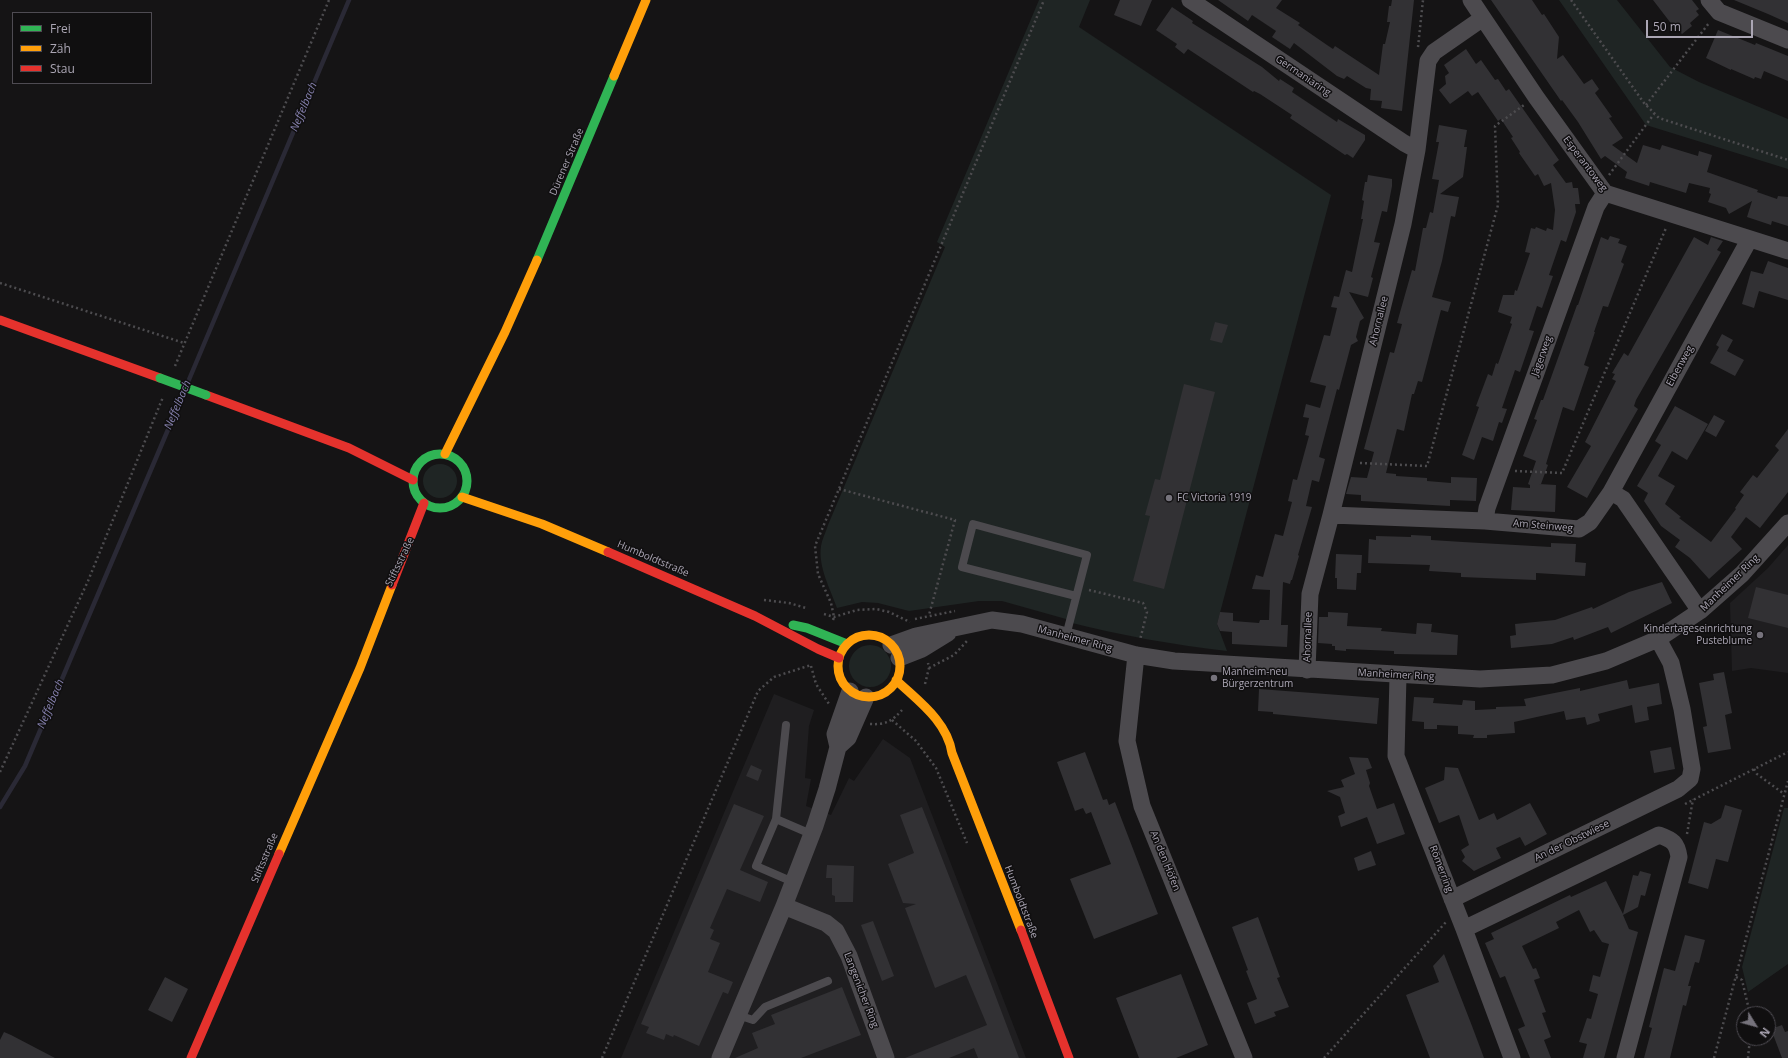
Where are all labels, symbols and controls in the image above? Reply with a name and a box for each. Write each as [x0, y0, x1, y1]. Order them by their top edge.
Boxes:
legend [12, 12, 152, 84]
scale bar [1648, 12, 1755, 38]
text: 50 m [1653, 18, 1681, 35]
text: Frei [50, 20, 71, 37]
text: Zäh [50, 40, 71, 57]
street label: Germaniaring [1273, 53, 1333, 99]
text: Stau [50, 60, 75, 77]
water label: Neffelbach [288, 80, 320, 134]
street label: Dürener Straße [547, 126, 587, 198]
street label: Esperantoweg [1560, 134, 1610, 194]
street label: Ahornallee [1367, 295, 1391, 347]
street label: Jägerweg [1529, 334, 1555, 378]
street label: Eibenweg [1664, 344, 1696, 388]
water label: Neffelbach [162, 378, 194, 432]
place label: FC Victoria 1919 [1177, 492, 1252, 504]
marker: FC Victoria 1919 [1164, 493, 1174, 503]
street label: Am Steinweg [1512, 517, 1574, 535]
street label: Stiftsstraße [383, 536, 417, 588]
street label: Humboldtstraße [615, 538, 691, 580]
street label: Manheimer Ring [1698, 552, 1762, 614]
street label: Ahornallee [1301, 612, 1315, 662]
street label: Manheimer Ring [1036, 623, 1114, 655]
place label: Kindertageseinrichtung Pusteblume [1643, 623, 1752, 646]
marker: Kindertageseinrichtung Pusteblume [1755, 630, 1765, 640]
place label: Manheim-neu Bürgerzentrum [1222, 666, 1293, 690]
street label: Manheimer Ring [1357, 667, 1435, 683]
marker: Manheim-neu Bürgerzentrum [1209, 673, 1219, 683]
water label: Neffelbach [35, 677, 67, 731]
street label: An der Obstwiese [1533, 818, 1611, 864]
street label: An den Höfen [1147, 829, 1183, 893]
street label: Stiftsstraße [249, 831, 281, 885]
street label: Römerring [1427, 844, 1455, 894]
street label: Humboldtstraße [1002, 864, 1040, 940]
street label: Langenicher Ring [841, 950, 881, 1030]
north arrow [1736, 1006, 1776, 1046]
text: N [1757, 1025, 1774, 1041]

